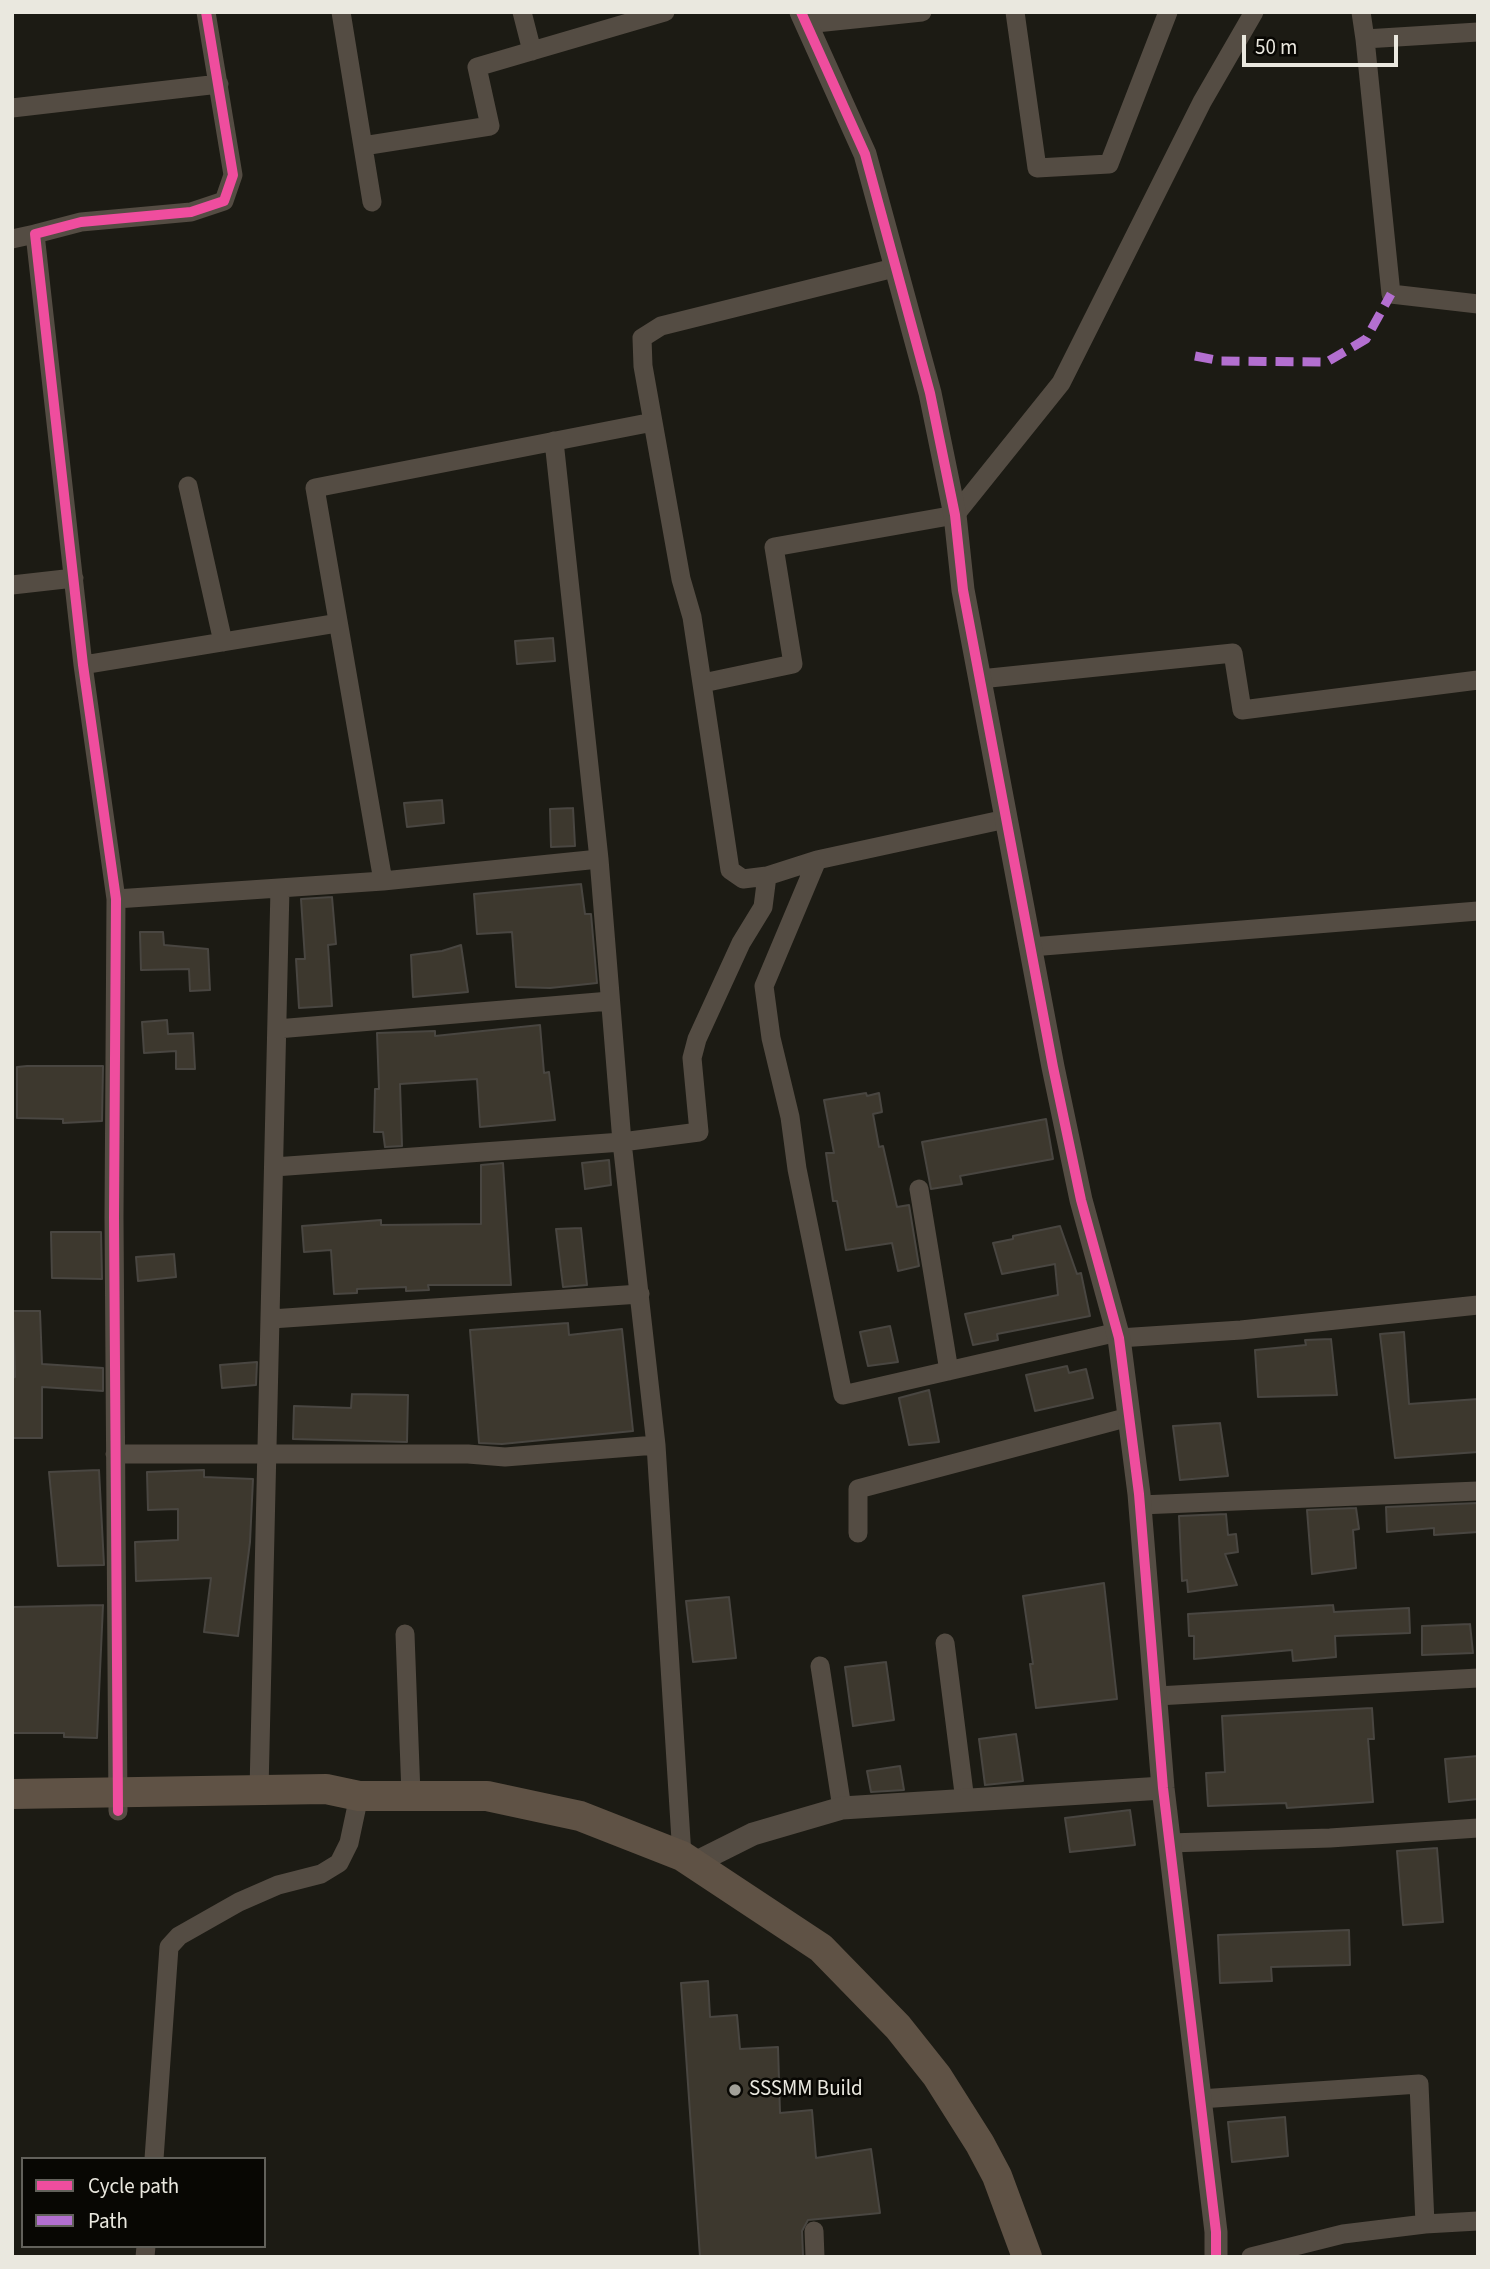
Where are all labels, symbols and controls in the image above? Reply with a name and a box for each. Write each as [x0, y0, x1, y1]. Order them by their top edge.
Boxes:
scale bar [1245, 21, 1401, 65]
text: 50 m [1255, 32, 1297, 62]
place label: SSSMM Build [749, 2077, 863, 2103]
marker: SSSMM Build [727, 2082, 743, 2098]
legend [21, 2157, 266, 2248]
text: Cycle path [88, 2171, 179, 2201]
text: Path [88, 2206, 128, 2236]

